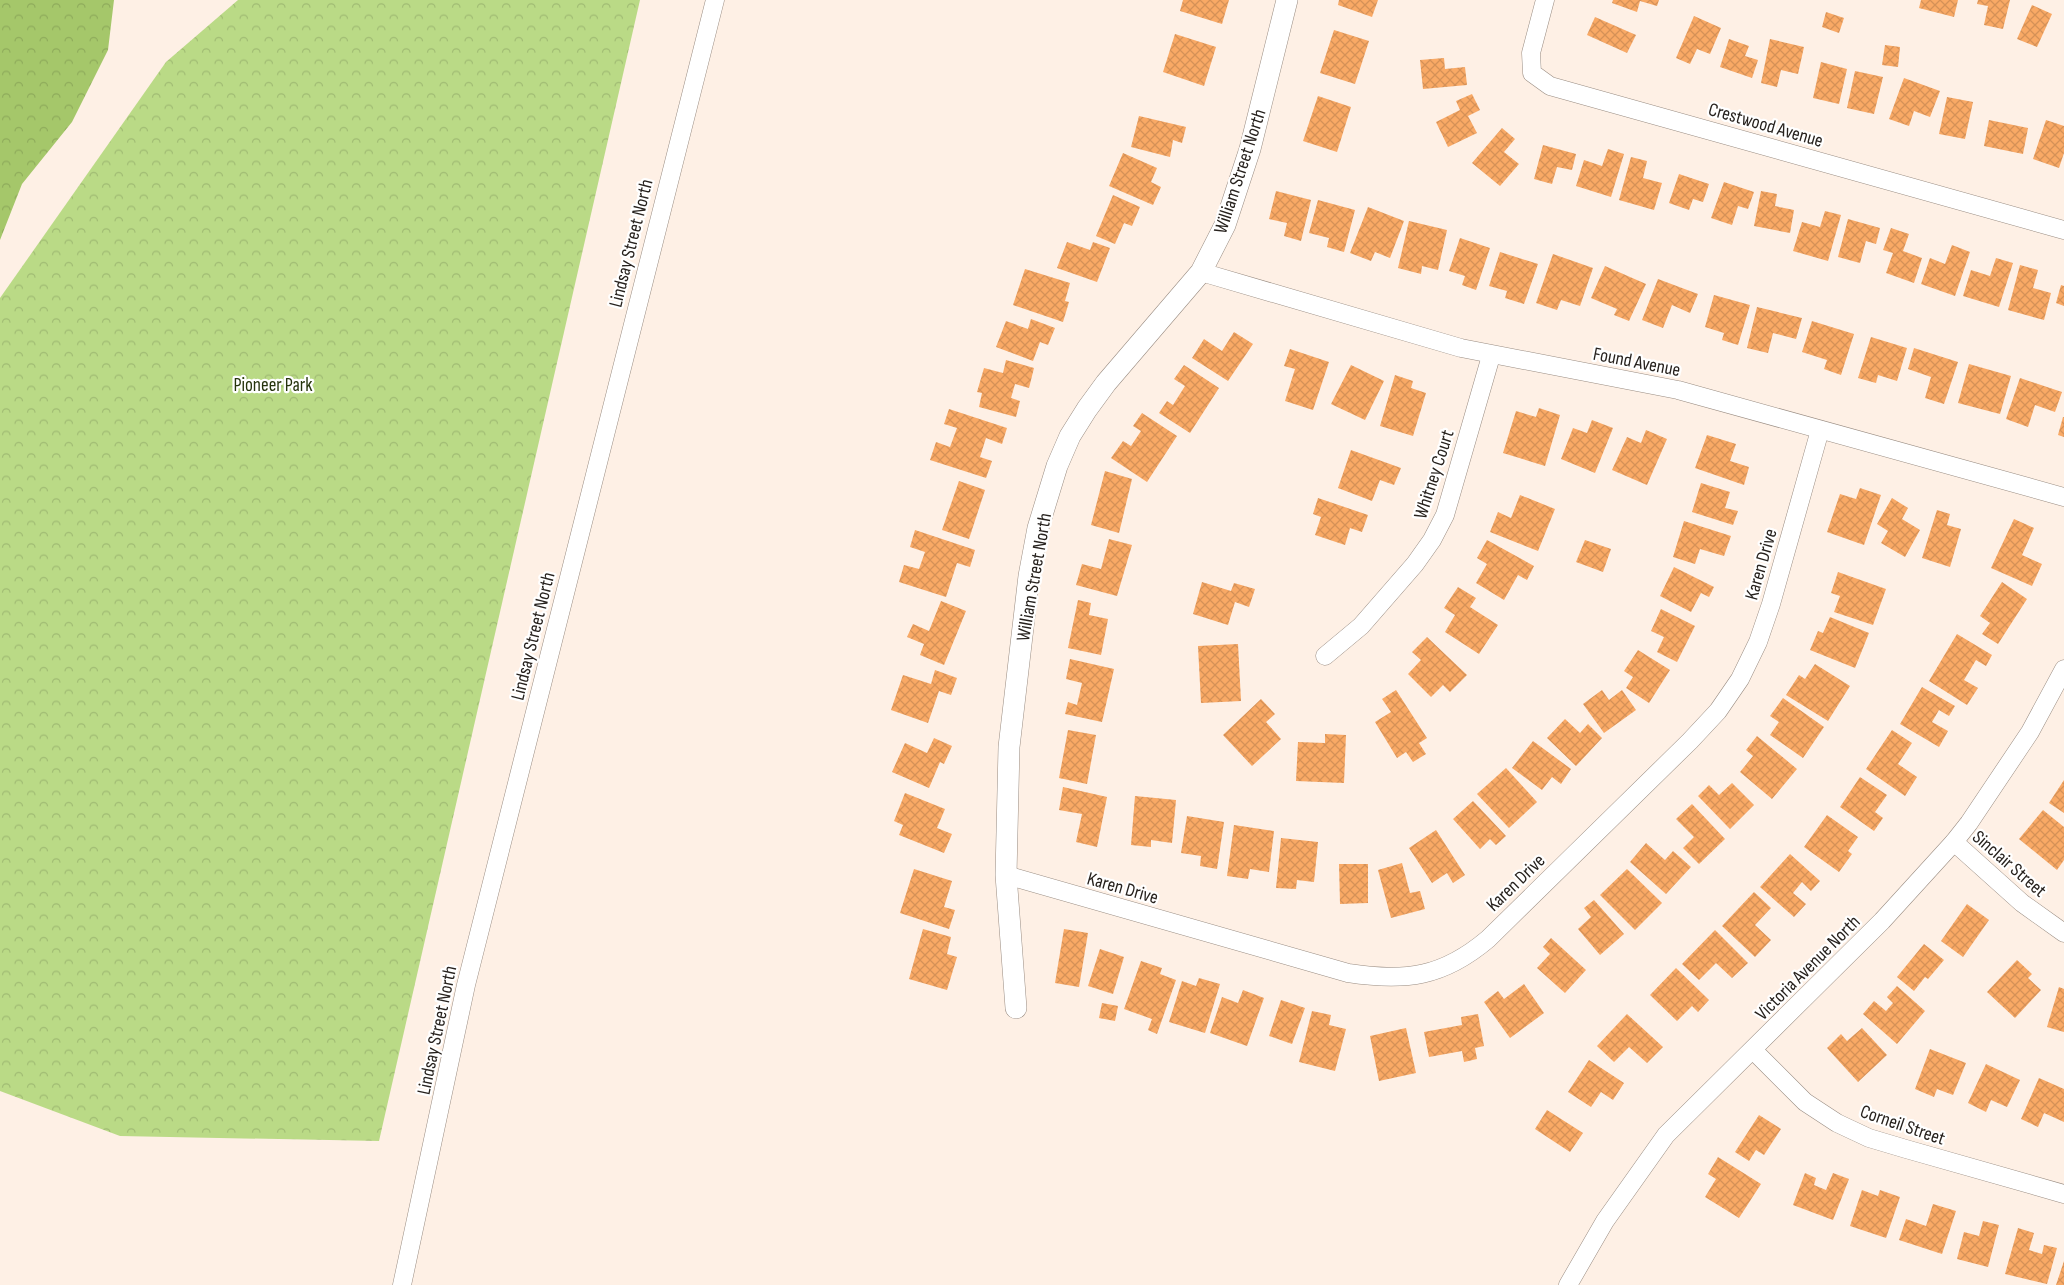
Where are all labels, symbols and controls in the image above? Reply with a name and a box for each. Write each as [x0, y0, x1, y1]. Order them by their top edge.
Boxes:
street label: Crestwood Avenue [1706, 98, 1826, 153]
street label: William Street North [1209, 106, 1271, 237]
street label: Lindsay Street North [604, 177, 658, 310]
street label: Found Avenue [1591, 343, 1682, 382]
park label: Pioneer Park [233, 374, 313, 397]
street label: Whitney Court [1409, 427, 1460, 522]
street label: William Street North [1012, 511, 1057, 643]
street label: Karen Drive [1740, 526, 1783, 603]
street label: Lindsay Street North [506, 570, 560, 703]
street label: Sinclair Street [1967, 826, 2051, 903]
street label: Karen Drive [1482, 849, 1550, 917]
street label: Karen Drive [1084, 867, 1161, 910]
street label: Victoria Avenue North [1751, 911, 1865, 1025]
street label: Lindsay Street North [413, 964, 462, 1097]
street label: Corneil Street [1857, 1100, 1948, 1151]

